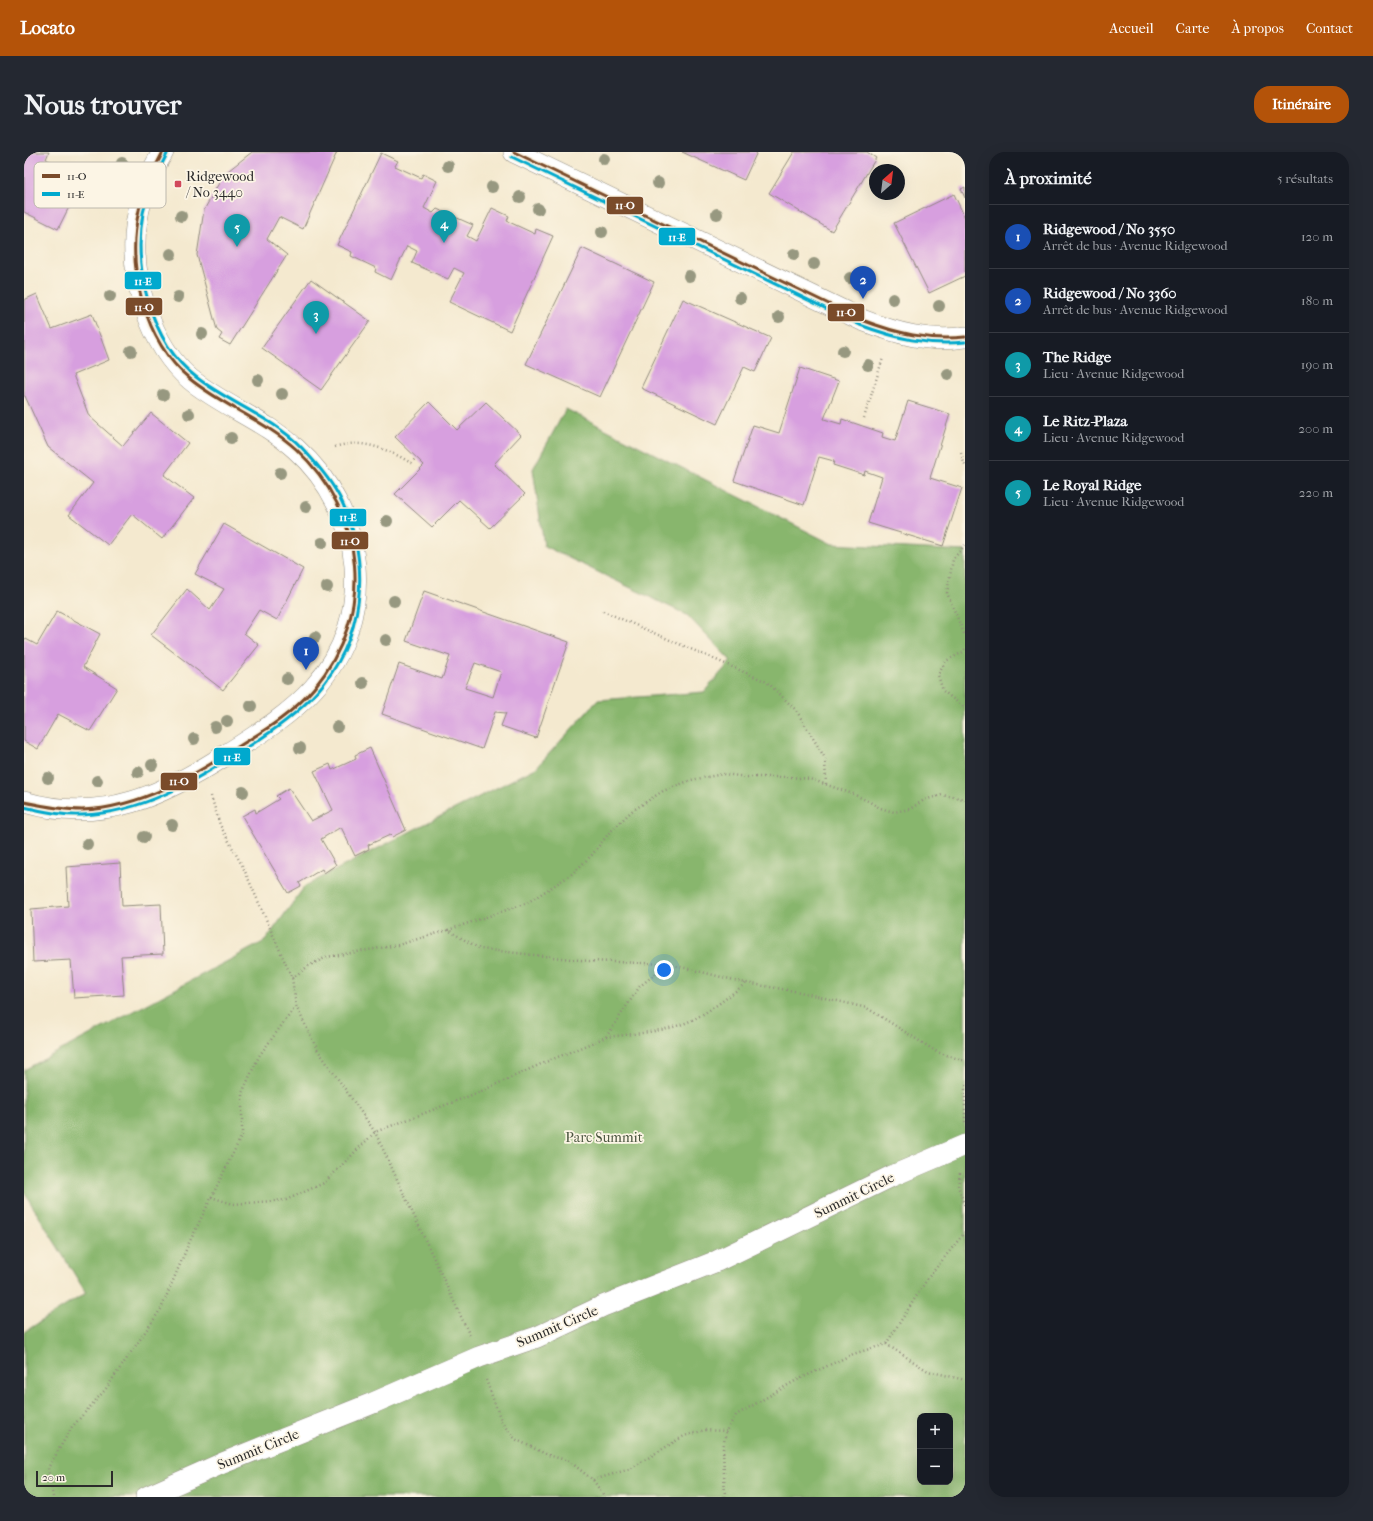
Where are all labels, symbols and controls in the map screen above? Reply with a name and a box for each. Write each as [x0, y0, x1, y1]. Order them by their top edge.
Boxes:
text: Locato [20, 17, 75, 39]
text: Accueil [1109, 20, 1154, 37]
text: Carte [1176, 20, 1209, 37]
text: À propos [1231, 20, 1284, 37]
text: Contact [1306, 20, 1353, 37]
button: Itinéraire [1254, 86, 1349, 123]
text: Nous trouver [24, 88, 181, 121]
legend [34, 162, 166, 208]
north arrow [869, 164, 905, 200]
place label: Ridgewood / No 3440 [185, 168, 254, 201]
text: À proximité [1005, 168, 1092, 188]
text: 11-O [67, 170, 87, 183]
text: 5 résultats [1277, 171, 1333, 186]
marker: Ridgewood / No 3440 [173, 179, 183, 189]
text: 11-E [67, 188, 85, 201]
line badge: 11-O [606, 196, 644, 215]
text: 11-O [615, 199, 635, 212]
pin: 4 [431, 210, 457, 243]
pin: 5 [224, 214, 250, 247]
text: Ridgewood / No 3550 [1043, 220, 1175, 238]
line badge: 11-E [658, 227, 696, 246]
text: 1 [1016, 229, 1020, 244]
text: 120 m [1301, 229, 1333, 244]
text: 11-E [668, 231, 686, 244]
text: Arrêt de bus · Avenue Ridgewood [1043, 238, 1228, 253]
pin: 2 [850, 266, 876, 299]
line badge: 11-E [124, 271, 162, 290]
text: 11-E [134, 275, 152, 288]
text: Ridgewood / No 3360 [1043, 284, 1177, 302]
text: 2 [1015, 293, 1021, 308]
text: 180 m [1301, 293, 1333, 308]
line badge: 11-O [125, 297, 163, 316]
text: 11-O [134, 301, 154, 314]
pin: 3 [303, 301, 329, 334]
text: Arrêt de bus · Avenue Ridgewood [1043, 302, 1228, 317]
line badge: 11-O [827, 303, 865, 322]
text: 11-O [836, 306, 856, 319]
text: The Ridge [1043, 348, 1111, 366]
text: 3 [1015, 357, 1021, 372]
text: 190 m [1301, 357, 1333, 372]
text: Lieu · Avenue Ridgewood [1043, 366, 1184, 381]
text: Le Ritz-Plaza [1043, 412, 1128, 430]
text: 4 [1014, 421, 1022, 436]
text: 200 m [1298, 421, 1333, 436]
text: Lieu · Avenue Ridgewood [1043, 430, 1184, 445]
text: Le Royal Ridge [1043, 476, 1141, 494]
text: 5 [1015, 485, 1021, 500]
text: 220 m [1299, 485, 1333, 500]
text: Lieu · Avenue Ridgewood [1043, 494, 1184, 509]
line badge: 11-E [329, 508, 367, 527]
text: 11-E [339, 511, 357, 524]
line badge: 11-O [331, 531, 369, 550]
text: 11-O [340, 535, 360, 548]
pin: 1 [293, 637, 319, 670]
line badge: 11-E [213, 747, 251, 766]
text: 11-E [223, 751, 241, 764]
line badge: 11-O [160, 772, 198, 791]
text: 11-O [169, 775, 189, 788]
your location [654, 960, 674, 980]
park label: Parc Summit [565, 1129, 643, 1146]
street label: Summit Circle [812, 1169, 897, 1222]
street label: Summit Circle [514, 1302, 600, 1351]
map controls [917, 1413, 953, 1485]
button: + [917, 1413, 953, 1449]
street label: Summit Circle [215, 1425, 302, 1474]
button: − [917, 1449, 953, 1485]
scale bar [36, 1469, 113, 1488]
text: 20 m [42, 1471, 65, 1484]

